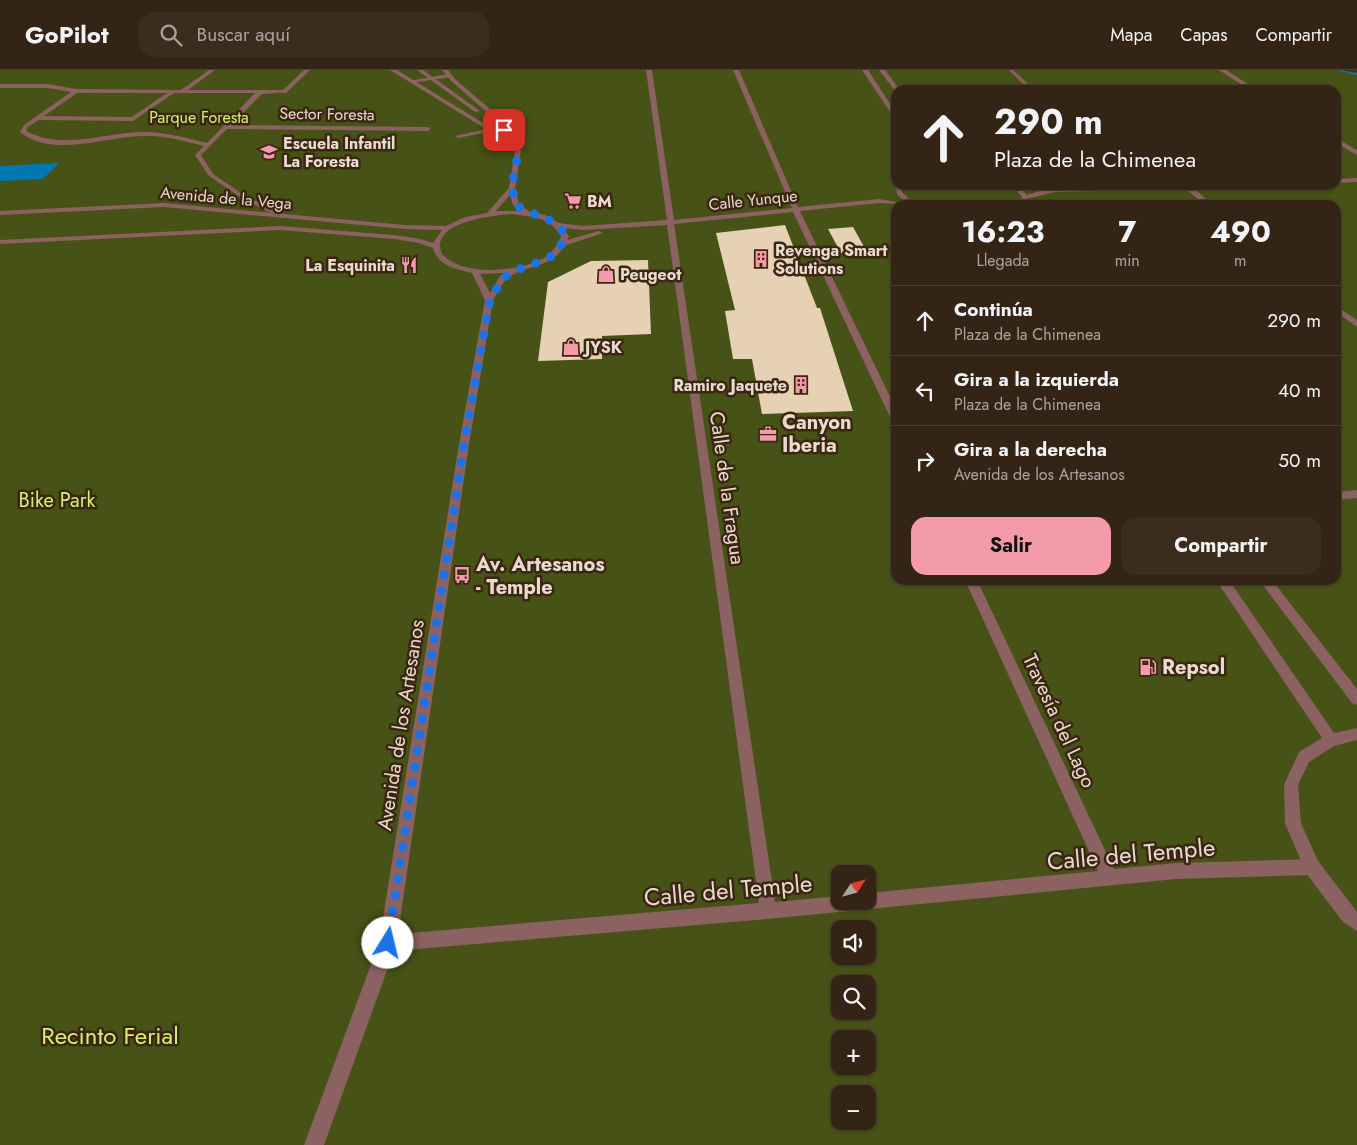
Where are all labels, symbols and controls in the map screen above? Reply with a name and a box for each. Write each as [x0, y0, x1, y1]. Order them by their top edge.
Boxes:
search box [139, 12, 489, 57]
text: GoPilot [25, 17, 109, 52]
icon: search [157, 21, 185, 49]
text: Buscar aquí [197, 21, 290, 48]
text: Mapa [1110, 22, 1152, 48]
text: Capas [1180, 22, 1228, 48]
text: Compartir [1256, 22, 1332, 48]
text: 290 m [994, 97, 1103, 147]
street label: Sector Foresta [279, 102, 375, 126]
icon: ahead [911, 105, 976, 170]
park label: Parque Foresta [149, 106, 249, 129]
pin [483, 109, 525, 151]
icon: arrive [490, 116, 518, 144]
place label: Escuela Infantil La Foresta [283, 132, 395, 173]
school or university icon: Escuela Infantil La Foresta [259, 142, 279, 162]
text: Plaza de la Chimenea [994, 143, 1196, 175]
street label: Avenida de la Vega [159, 181, 293, 215]
street label: Calle Yunque [707, 184, 799, 216]
place label: BM [587, 190, 612, 213]
supermarket icon: BM [563, 191, 583, 211]
text: 16:23 [961, 210, 1045, 253]
text: 7 [1118, 210, 1136, 253]
text: 490 [1210, 210, 1271, 253]
place label: Revenga Smart Solutions [775, 239, 888, 280]
building icon: Revenga Smart Solutions [751, 249, 771, 269]
text: Llegada [976, 249, 1029, 272]
text: min [1115, 249, 1140, 272]
text: m [1234, 249, 1247, 272]
place label: La Esquinita [305, 254, 395, 277]
restaurant icon: La Esquinita [399, 255, 419, 275]
place label: Peugeot [620, 263, 682, 286]
shop icon: Peugeot [596, 264, 616, 284]
text: Continúa [954, 296, 1033, 323]
icon: ahead [911, 307, 939, 335]
text: 290 m [1267, 307, 1321, 334]
text: Plaza de la Chimenea [954, 323, 1101, 346]
place label: JYSK [582, 336, 623, 359]
shop icon: JYSK [561, 337, 581, 357]
text: Gira a la izquierda [954, 366, 1119, 393]
place label: Ramiro Jaquete [674, 374, 787, 397]
building icon: Ramiro Jaquete [791, 375, 811, 395]
icon: left [911, 377, 939, 405]
text: 40 m [1278, 377, 1321, 404]
text: Plaza de la Chimenea [954, 393, 1101, 416]
place label: Canyon Iberia [782, 408, 852, 460]
street label: Calle de la Fragua [702, 410, 752, 566]
office icon: Canyon Iberia [758, 424, 778, 444]
text: Gira a la derecha [954, 436, 1107, 463]
icon: right [911, 447, 939, 475]
text: 50 m [1278, 447, 1321, 474]
text: Avenida de los Artesanos [954, 463, 1125, 486]
park label: Bike Park [19, 486, 96, 515]
button: Salir [911, 517, 1111, 575]
button: Compartir [1121, 517, 1321, 575]
place label: Av. Artesanos - Temple [475, 550, 605, 602]
bus stop icon: Av. Artesanos - Temple [452, 565, 472, 585]
street label: Avenida de los Artesanos [370, 617, 432, 833]
street label: Travesía del Lago [1015, 649, 1103, 793]
place label: Repsol [1162, 653, 1225, 682]
fuel station icon: Repsol [1138, 657, 1158, 677]
street label: Calle del Temple [1045, 829, 1217, 879]
street label: Calle del Temple [642, 865, 814, 915]
north arrow [831, 865, 876, 910]
map controls [831, 865, 876, 1130]
position arrow [361, 916, 413, 968]
button: sound [831, 920, 876, 965]
button: search [831, 975, 876, 1020]
park label: Recinto Ferial [41, 1018, 179, 1053]
button: + [831, 1030, 876, 1075]
button: − [831, 1085, 876, 1130]

